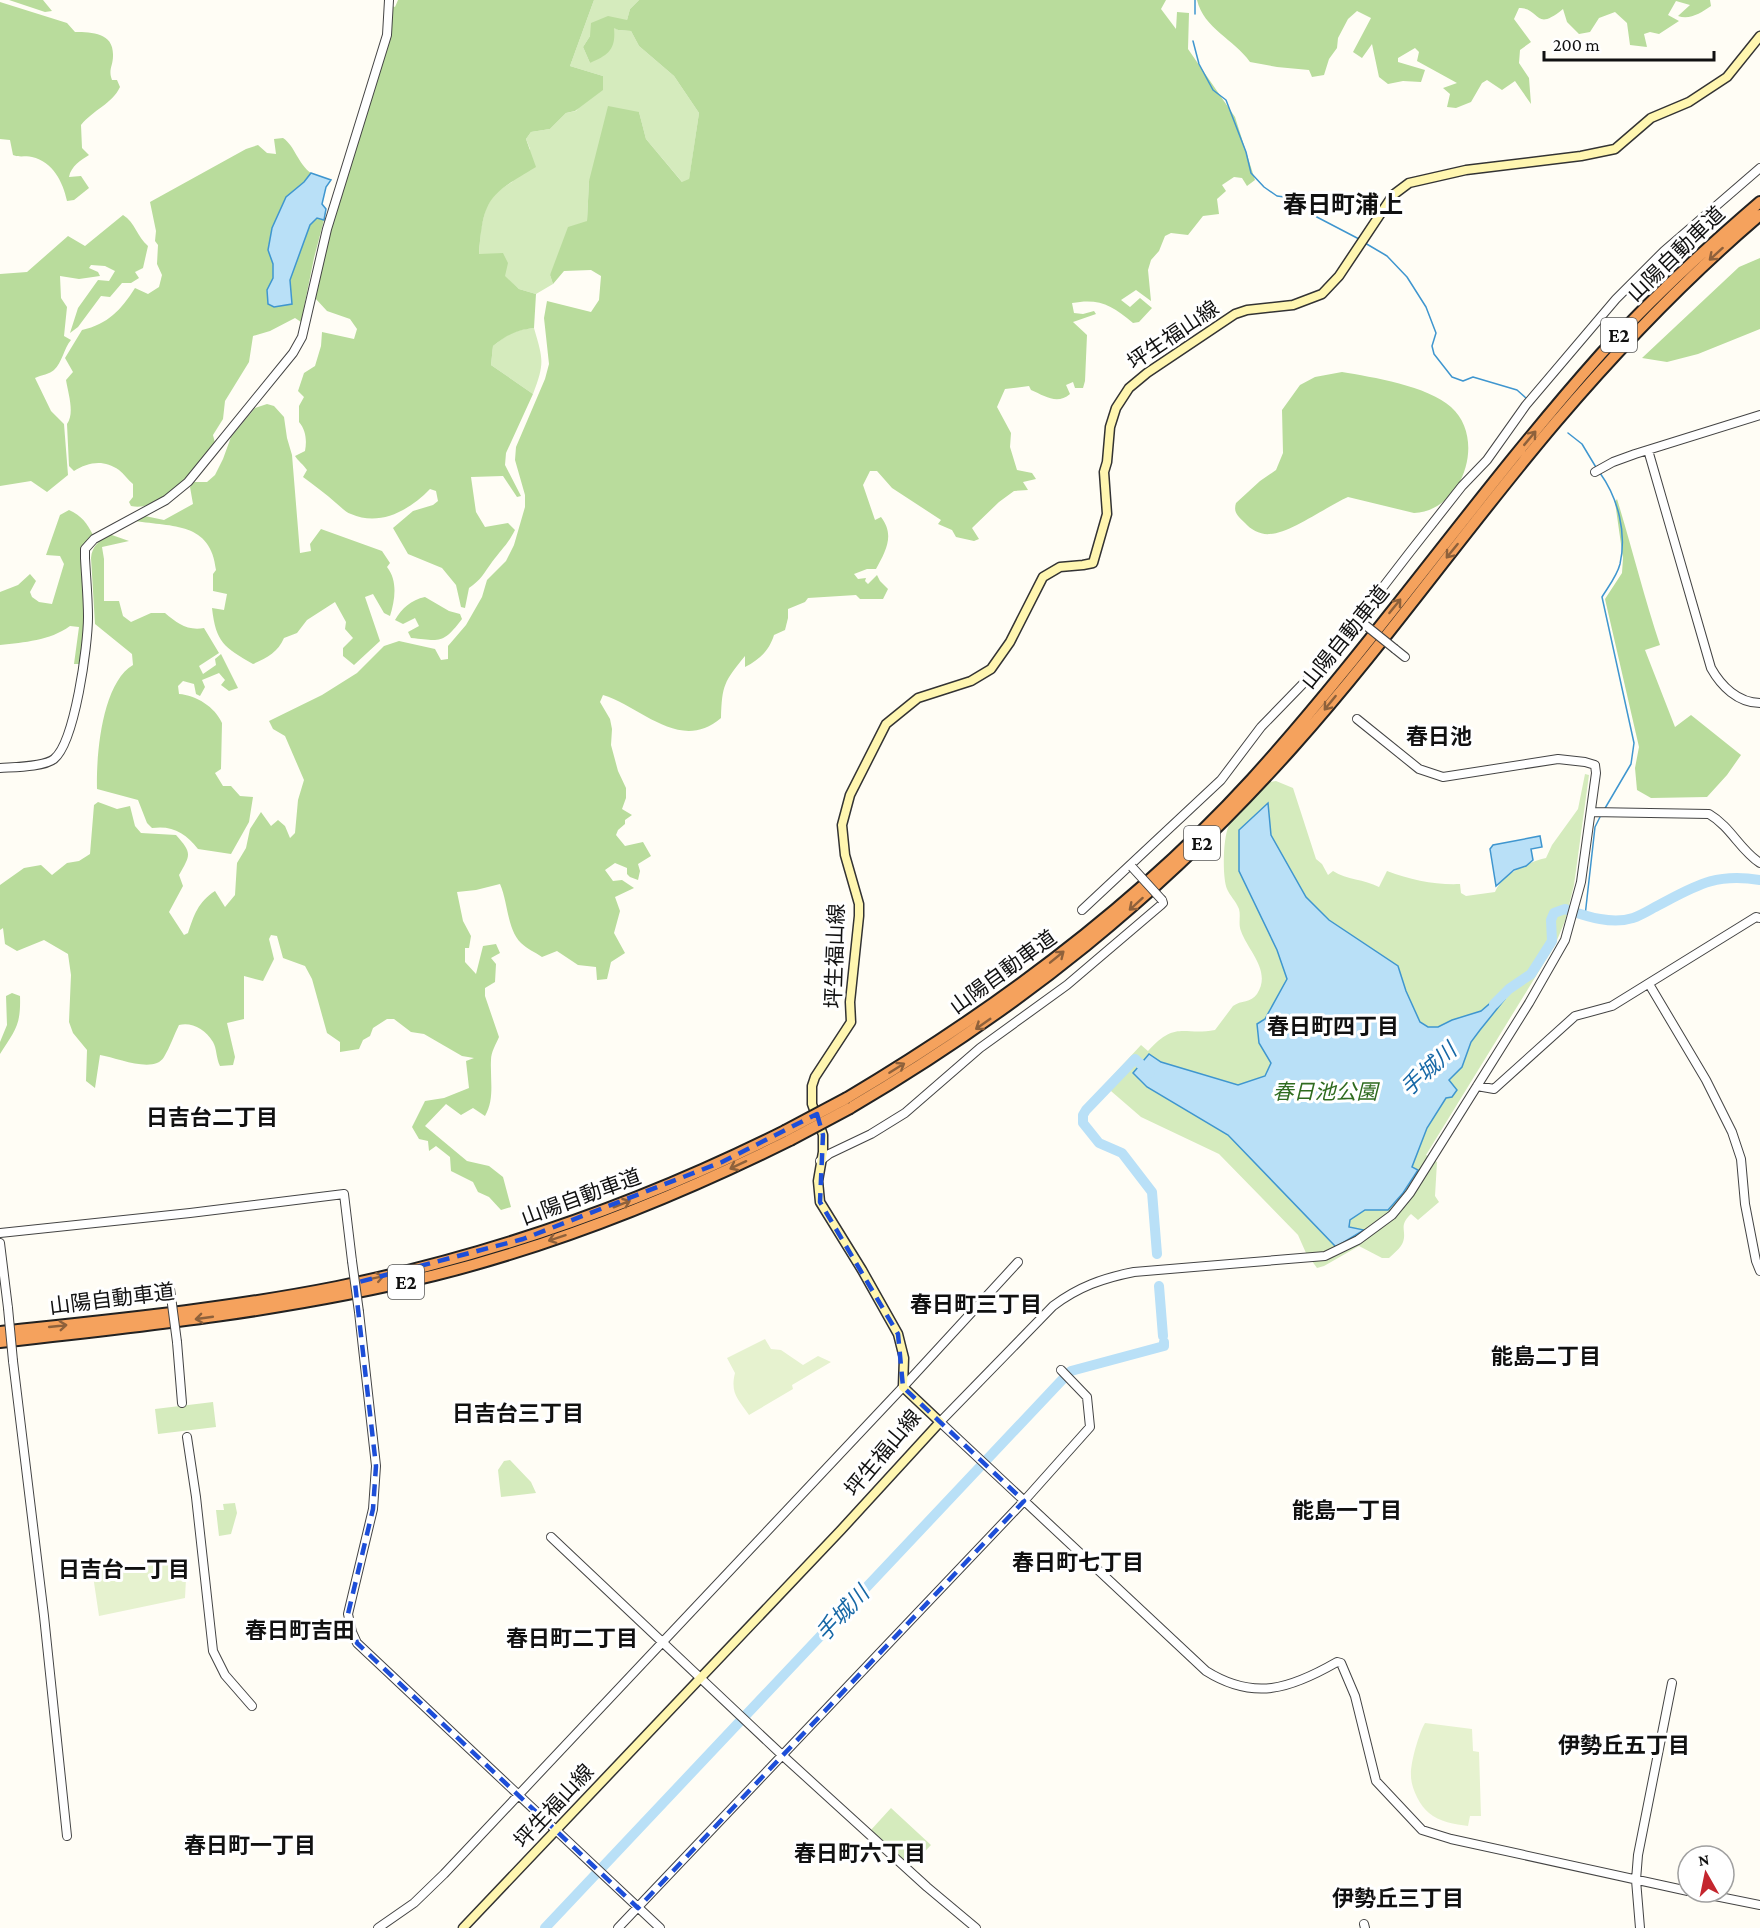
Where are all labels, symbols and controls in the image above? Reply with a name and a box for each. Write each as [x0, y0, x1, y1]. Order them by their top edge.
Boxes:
scale bar [1544, 24, 1714, 62]
text: 200 m [1553, 35, 1600, 55]
district label: 春日町浦上 [1283, 191, 1403, 218]
street label: 山陽自動車道 [1622, 202, 1730, 306]
one-way arrow [1709, 247, 1724, 261]
street label: 坪生福山線 [1123, 296, 1223, 374]
road number: E2 [1601, 318, 1637, 352]
one-way arrow [1524, 430, 1537, 446]
one-way arrow [1445, 543, 1459, 558]
street label: 山陽自動車道 [1296, 580, 1394, 694]
one-way arrow [1389, 598, 1402, 614]
one-way arrow [1324, 695, 1337, 711]
district label: 春日池 [1406, 724, 1472, 749]
road number: E2 [1184, 826, 1220, 860]
one-way arrow [1129, 897, 1144, 911]
street label: 坪生福山線 [821, 903, 849, 1009]
street label: 山陽自動車道 [945, 925, 1061, 1019]
one-way arrow [1049, 950, 1064, 964]
district label: 春日町四丁目 [1267, 1014, 1399, 1039]
one-way arrow [975, 1018, 992, 1030]
water label: 手城川 [1395, 1037, 1463, 1101]
one-way arrow [888, 1061, 905, 1073]
park label: 春日池公園 [1273, 1080, 1380, 1104]
district label: 日吉台二丁目 [146, 1105, 278, 1130]
one-way arrow [729, 1160, 747, 1172]
street label: 山陽自動車道 [518, 1164, 644, 1230]
one-way arrow [612, 1198, 631, 1209]
one-way arrow [548, 1234, 567, 1245]
road number: E2 [388, 1265, 424, 1299]
one-way arrow [366, 1272, 385, 1284]
street label: 山陽自動車道 [48, 1279, 176, 1319]
district label: 春日町三丁目 [910, 1292, 1042, 1317]
one-way arrow [194, 1312, 214, 1323]
one-way arrow [48, 1320, 68, 1331]
district label: 能島二丁目 [1491, 1344, 1601, 1369]
district label: 日吉台三丁目 [452, 1401, 584, 1426]
street label: 坪生福山線 [840, 1405, 926, 1501]
district label: 能島一丁目 [1292, 1498, 1402, 1523]
district label: 春日町七丁目 [1012, 1550, 1144, 1575]
district label: 日吉台一丁目 [58, 1557, 190, 1582]
water label: 手城川 [811, 1579, 875, 1646]
district label: 春日町吉田 [245, 1618, 355, 1643]
district label: 春日町二丁目 [506, 1626, 638, 1651]
district label: 伊勢丘五丁目 [1558, 1733, 1690, 1758]
street label: 坪生福山線 [509, 1759, 599, 1853]
district label: 春日町一丁目 [184, 1833, 316, 1858]
district label: 春日町六丁目 [794, 1841, 926, 1866]
north arrow [1676, 1844, 1736, 1904]
text: N [1697, 1850, 1711, 1869]
district label: 伊勢丘三丁目 [1332, 1886, 1464, 1911]

